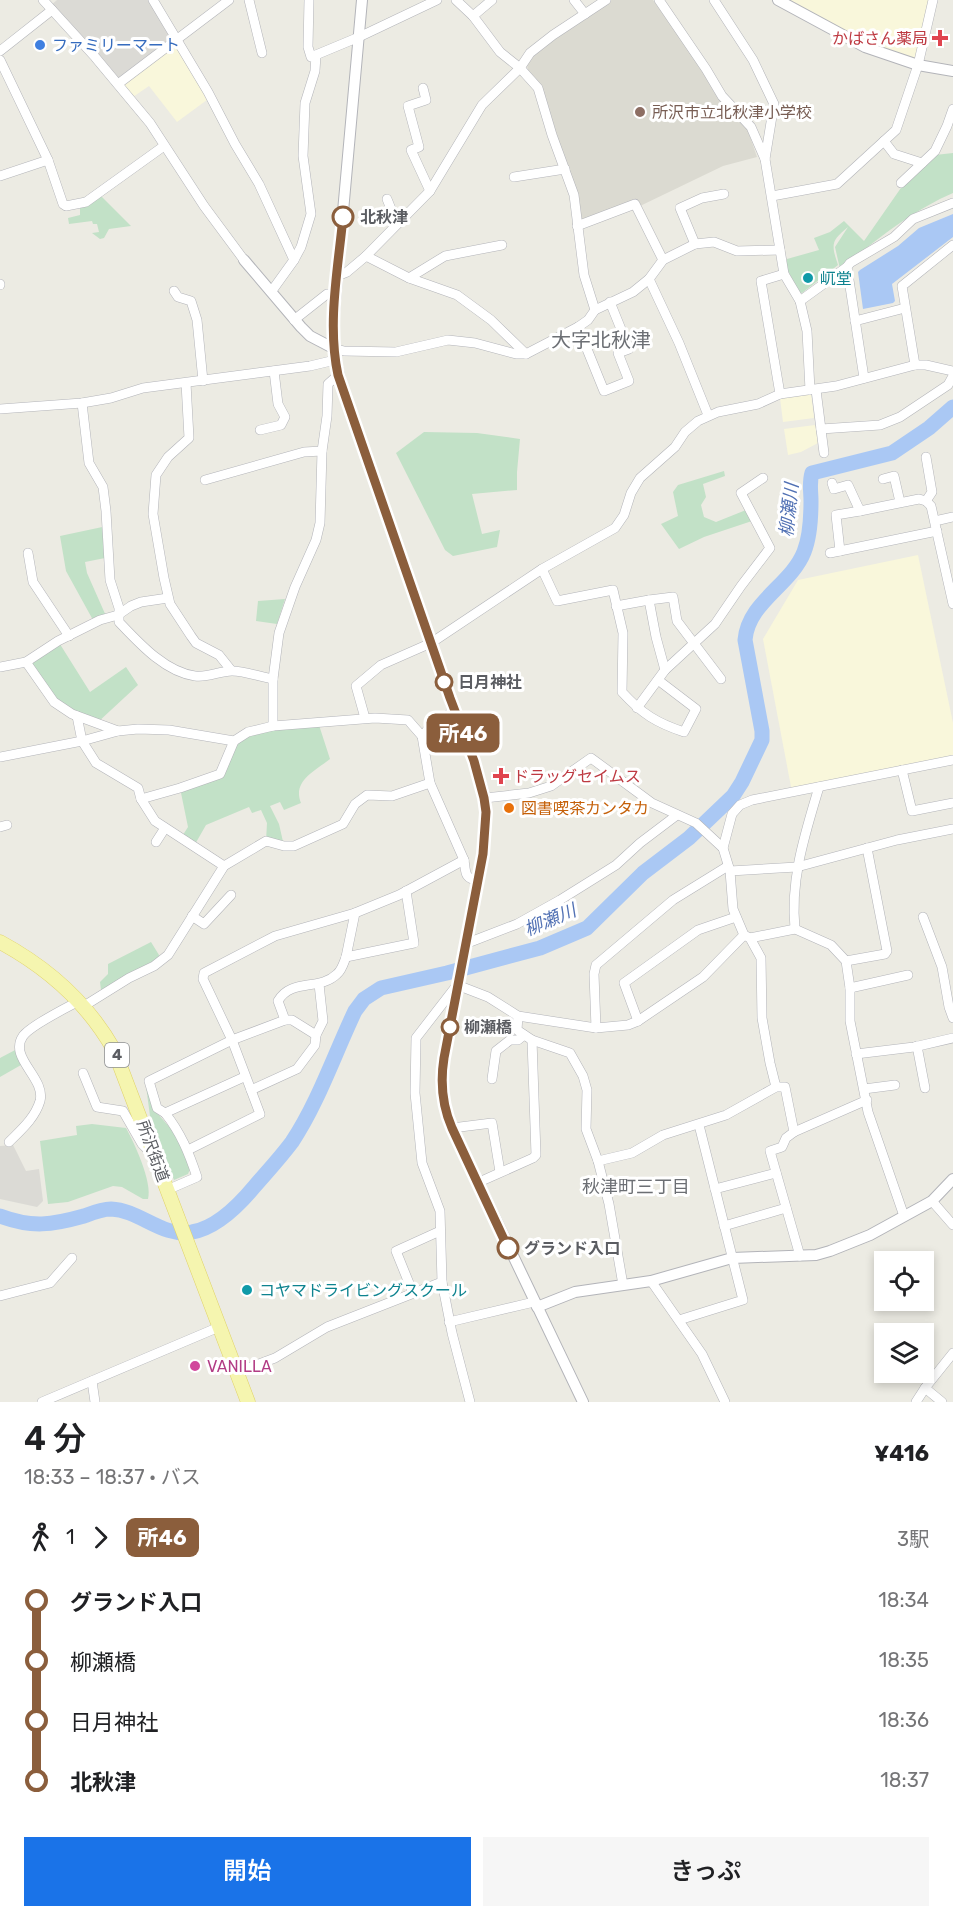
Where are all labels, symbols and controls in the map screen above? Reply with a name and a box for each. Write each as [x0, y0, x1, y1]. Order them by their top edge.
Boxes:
place label: かばさん薬局 [832, 29, 928, 48]
marker: かばさん薬局 [933, 31, 947, 45]
place label: ファミリーマート [52, 36, 180, 55]
marker: ファミリーマート [33, 38, 47, 52]
place label: 所沢市立北秋津小学校 [652, 103, 812, 122]
marker: 所沢市立北秋津小学校 [633, 105, 647, 119]
marker: 北秋津 [332, 206, 354, 228]
place label: 北秋津 [360, 208, 408, 227]
place label: 屼堂 [820, 269, 852, 288]
marker: 屼堂 [801, 271, 815, 285]
district label: 大字北秋津 [551, 328, 651, 352]
water label: 柳瀬川 [775, 480, 803, 538]
marker: 日月神社 [435, 673, 453, 691]
place label: 日月神社 [458, 673, 522, 692]
line badge: 所46 [428, 714, 498, 752]
text: 所46 [438, 721, 488, 746]
place label: ドラッグセイムス [513, 767, 641, 786]
marker: ドラッグセイムス [494, 769, 508, 783]
place label: 図書喫茶カンタカ [521, 799, 649, 818]
marker: 図書喫茶カンタカ [502, 801, 516, 815]
water label: 柳瀬川 [521, 899, 581, 941]
marker: 柳瀬橋 [441, 1018, 459, 1036]
place label: 柳瀬橋 [464, 1018, 512, 1037]
road number: 4 [105, 1043, 129, 1067]
street label: 所沢街道 [133, 1118, 173, 1184]
district label: 秋津町三丁目 [582, 1176, 690, 1198]
marker: グランド入口 [497, 1237, 519, 1259]
place label: グランド入口 [524, 1239, 620, 1258]
map controls [874, 1251, 934, 1383]
button: locate [874, 1251, 934, 1311]
place label: コヤマドライビングスクール [259, 1281, 467, 1300]
marker: コヤマドライビングスクール [240, 1283, 254, 1297]
button: layers [874, 1323, 934, 1383]
place label: VANILLA [207, 1357, 272, 1376]
marker: VANILLA [188, 1359, 202, 1373]
text: 4 分 [24, 1419, 86, 1458]
text: ¥416 [874, 1440, 929, 1467]
text: 18:33 – 18:37 · バス [24, 1465, 201, 1489]
icon: walk [24, 1521, 57, 1554]
icon: forward [84, 1521, 117, 1554]
text: 1 [66, 1525, 75, 1549]
text: 所46 [138, 1525, 187, 1550]
text: 3駅 [897, 1527, 929, 1551]
text: 18:34 [878, 1588, 929, 1612]
text: グランド入口 [70, 1589, 202, 1616]
text: 18:35 [879, 1648, 929, 1672]
text: 柳瀬橋 [70, 1649, 136, 1676]
text: 18:36 [879, 1708, 929, 1732]
text: 日月神社 [70, 1709, 158, 1736]
text: 18:37 [880, 1768, 929, 1792]
text: 北秋津 [70, 1769, 136, 1796]
button: 開始 [24, 1837, 471, 1906]
button: きっぷ [483, 1837, 929, 1906]

